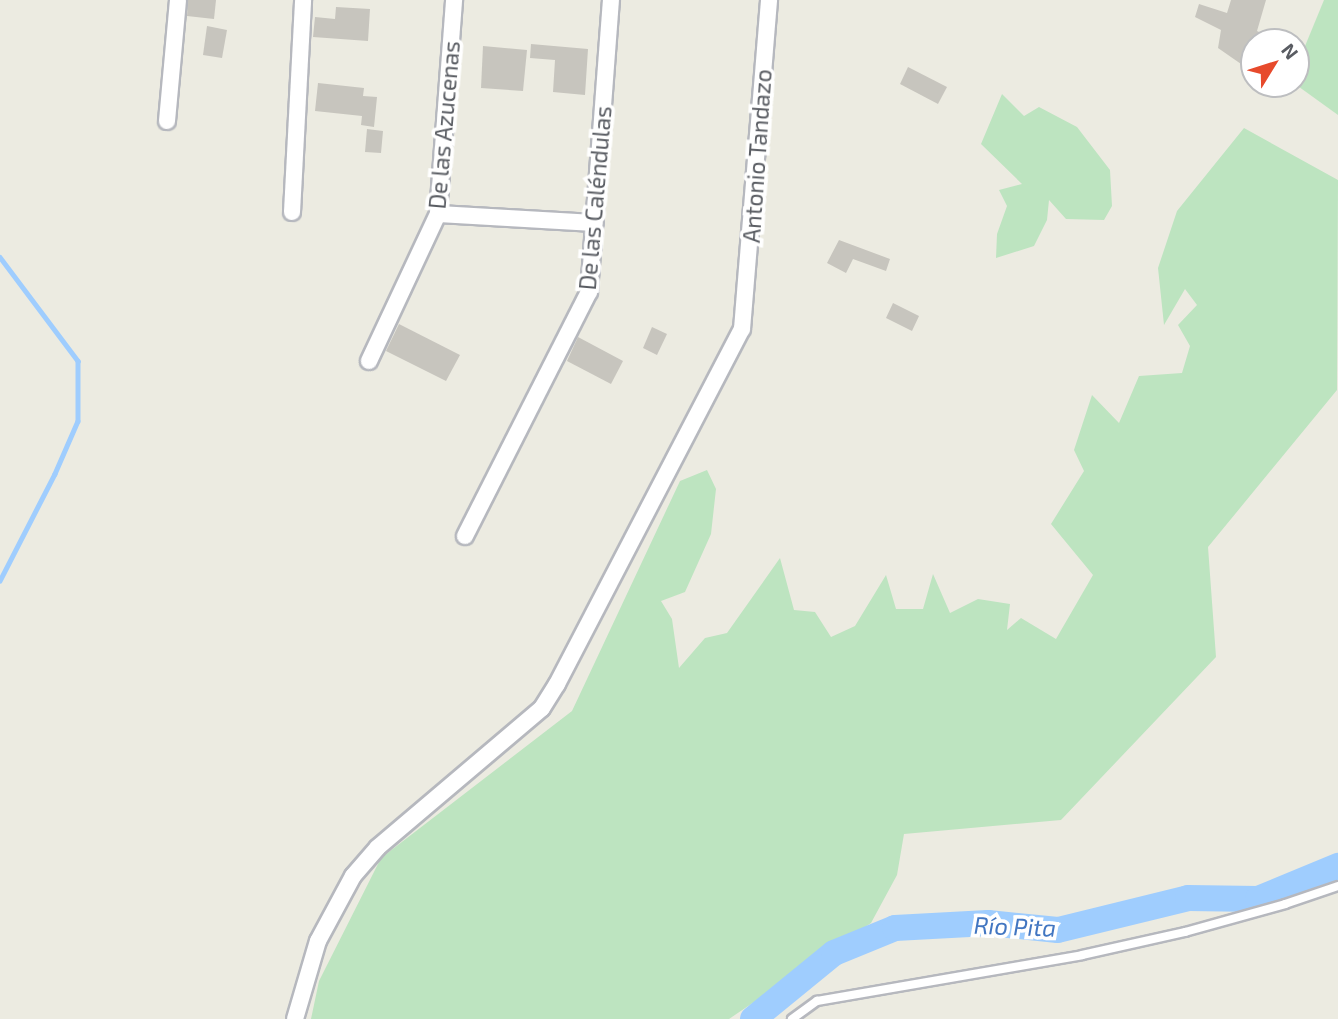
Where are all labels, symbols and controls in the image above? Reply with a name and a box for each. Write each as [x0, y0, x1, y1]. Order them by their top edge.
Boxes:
north arrow [1240, 28, 1310, 98]
street label: De las Azucenas [423, 39, 465, 211]
text: N [1277, 39, 1304, 63]
street label: Antonio Tandazo [737, 68, 777, 244]
street label: De las Caléndulas [573, 105, 617, 291]
water label: Río Pita [973, 910, 1057, 942]

